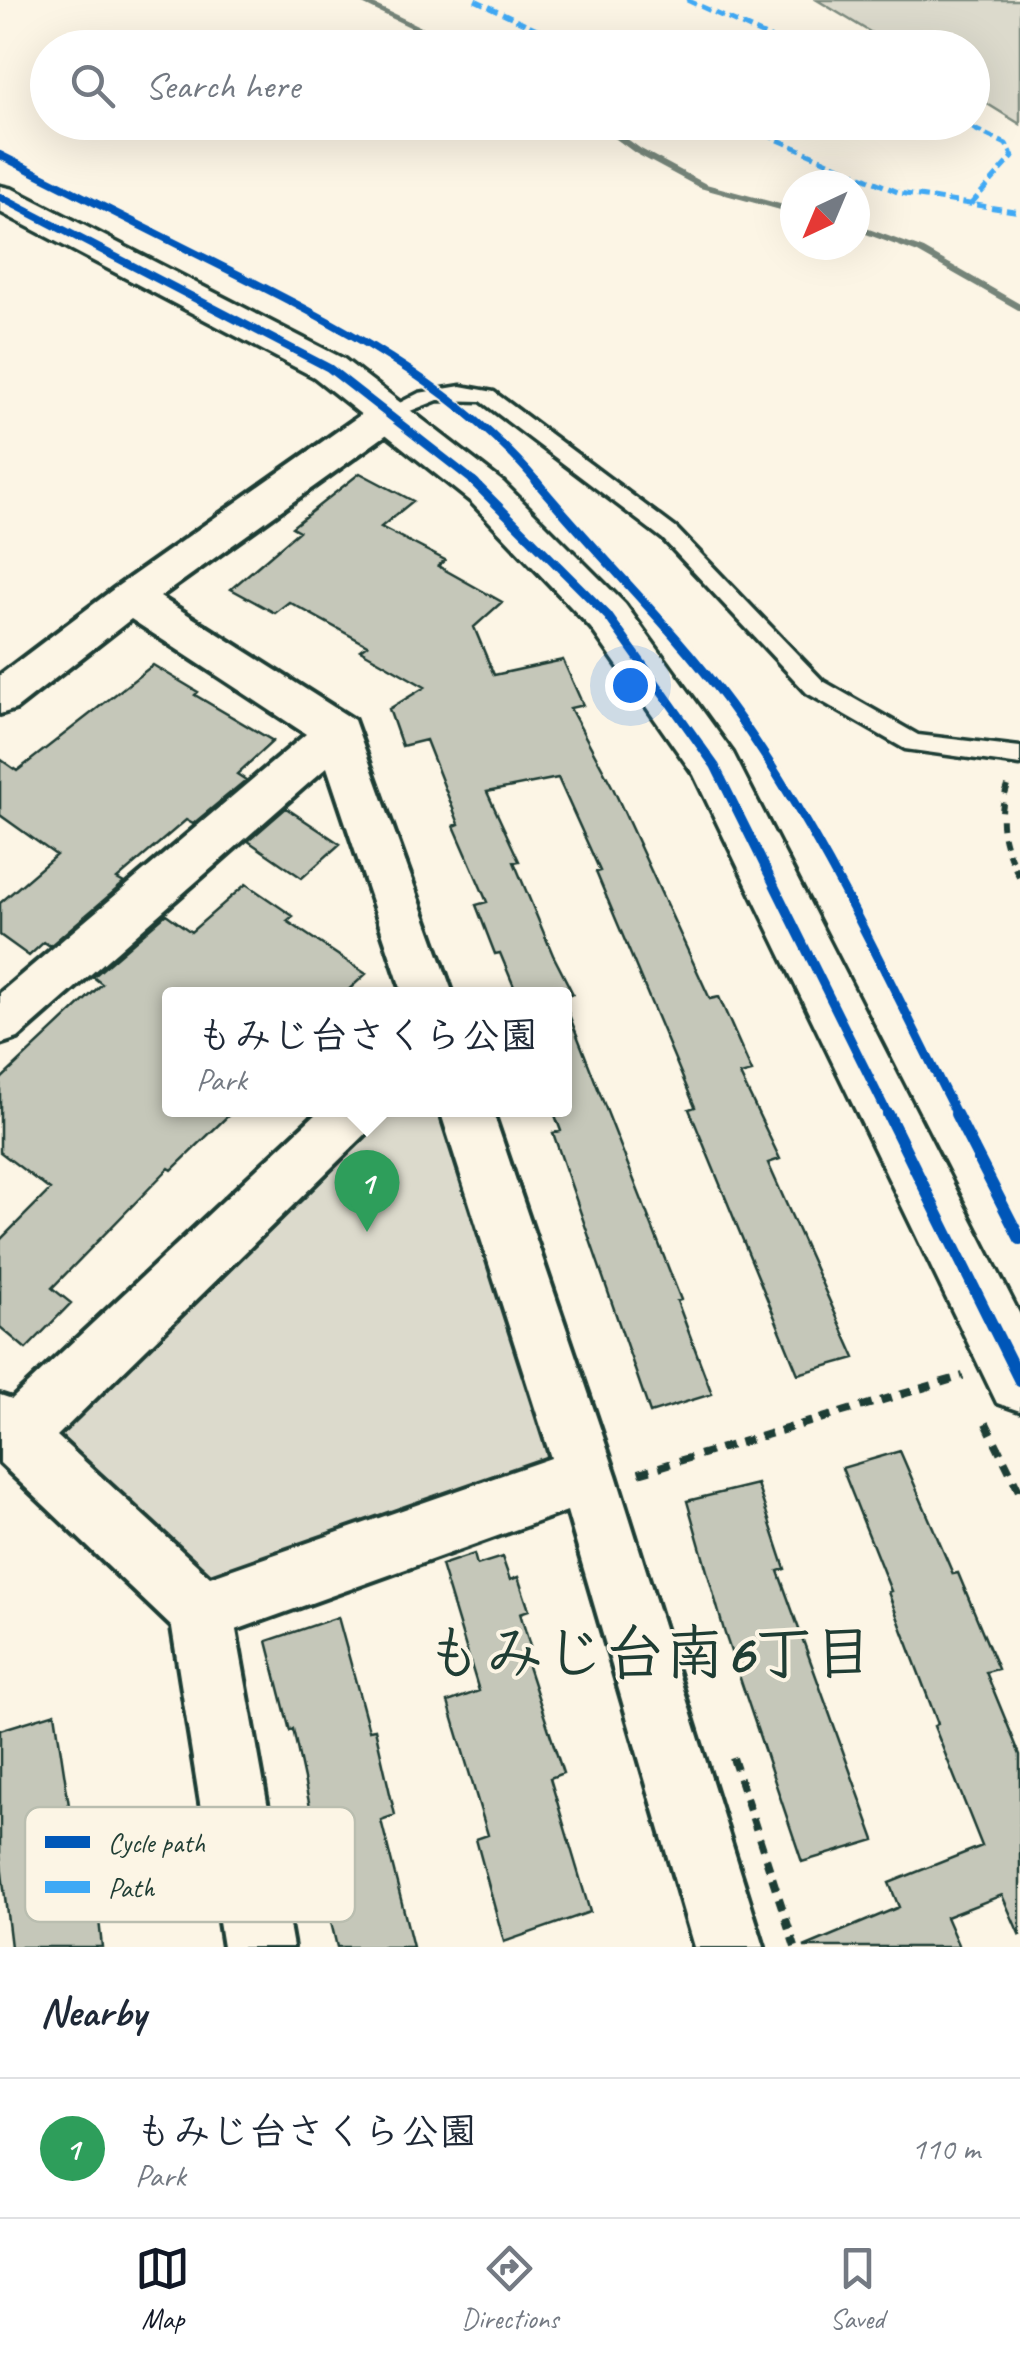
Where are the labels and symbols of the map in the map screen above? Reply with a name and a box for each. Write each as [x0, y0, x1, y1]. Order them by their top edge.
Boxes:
north arrow [780, 170, 870, 260]
your location [605, 660, 656, 711]
pin: 1 [334, 1150, 400, 1232]
district label: もみじ台南6丁目 [425, 1615, 873, 1691]
legend [25, 1807, 355, 1922]
text: Cycle path [108, 1825, 205, 1860]
text: Path [108, 1870, 155, 1905]

